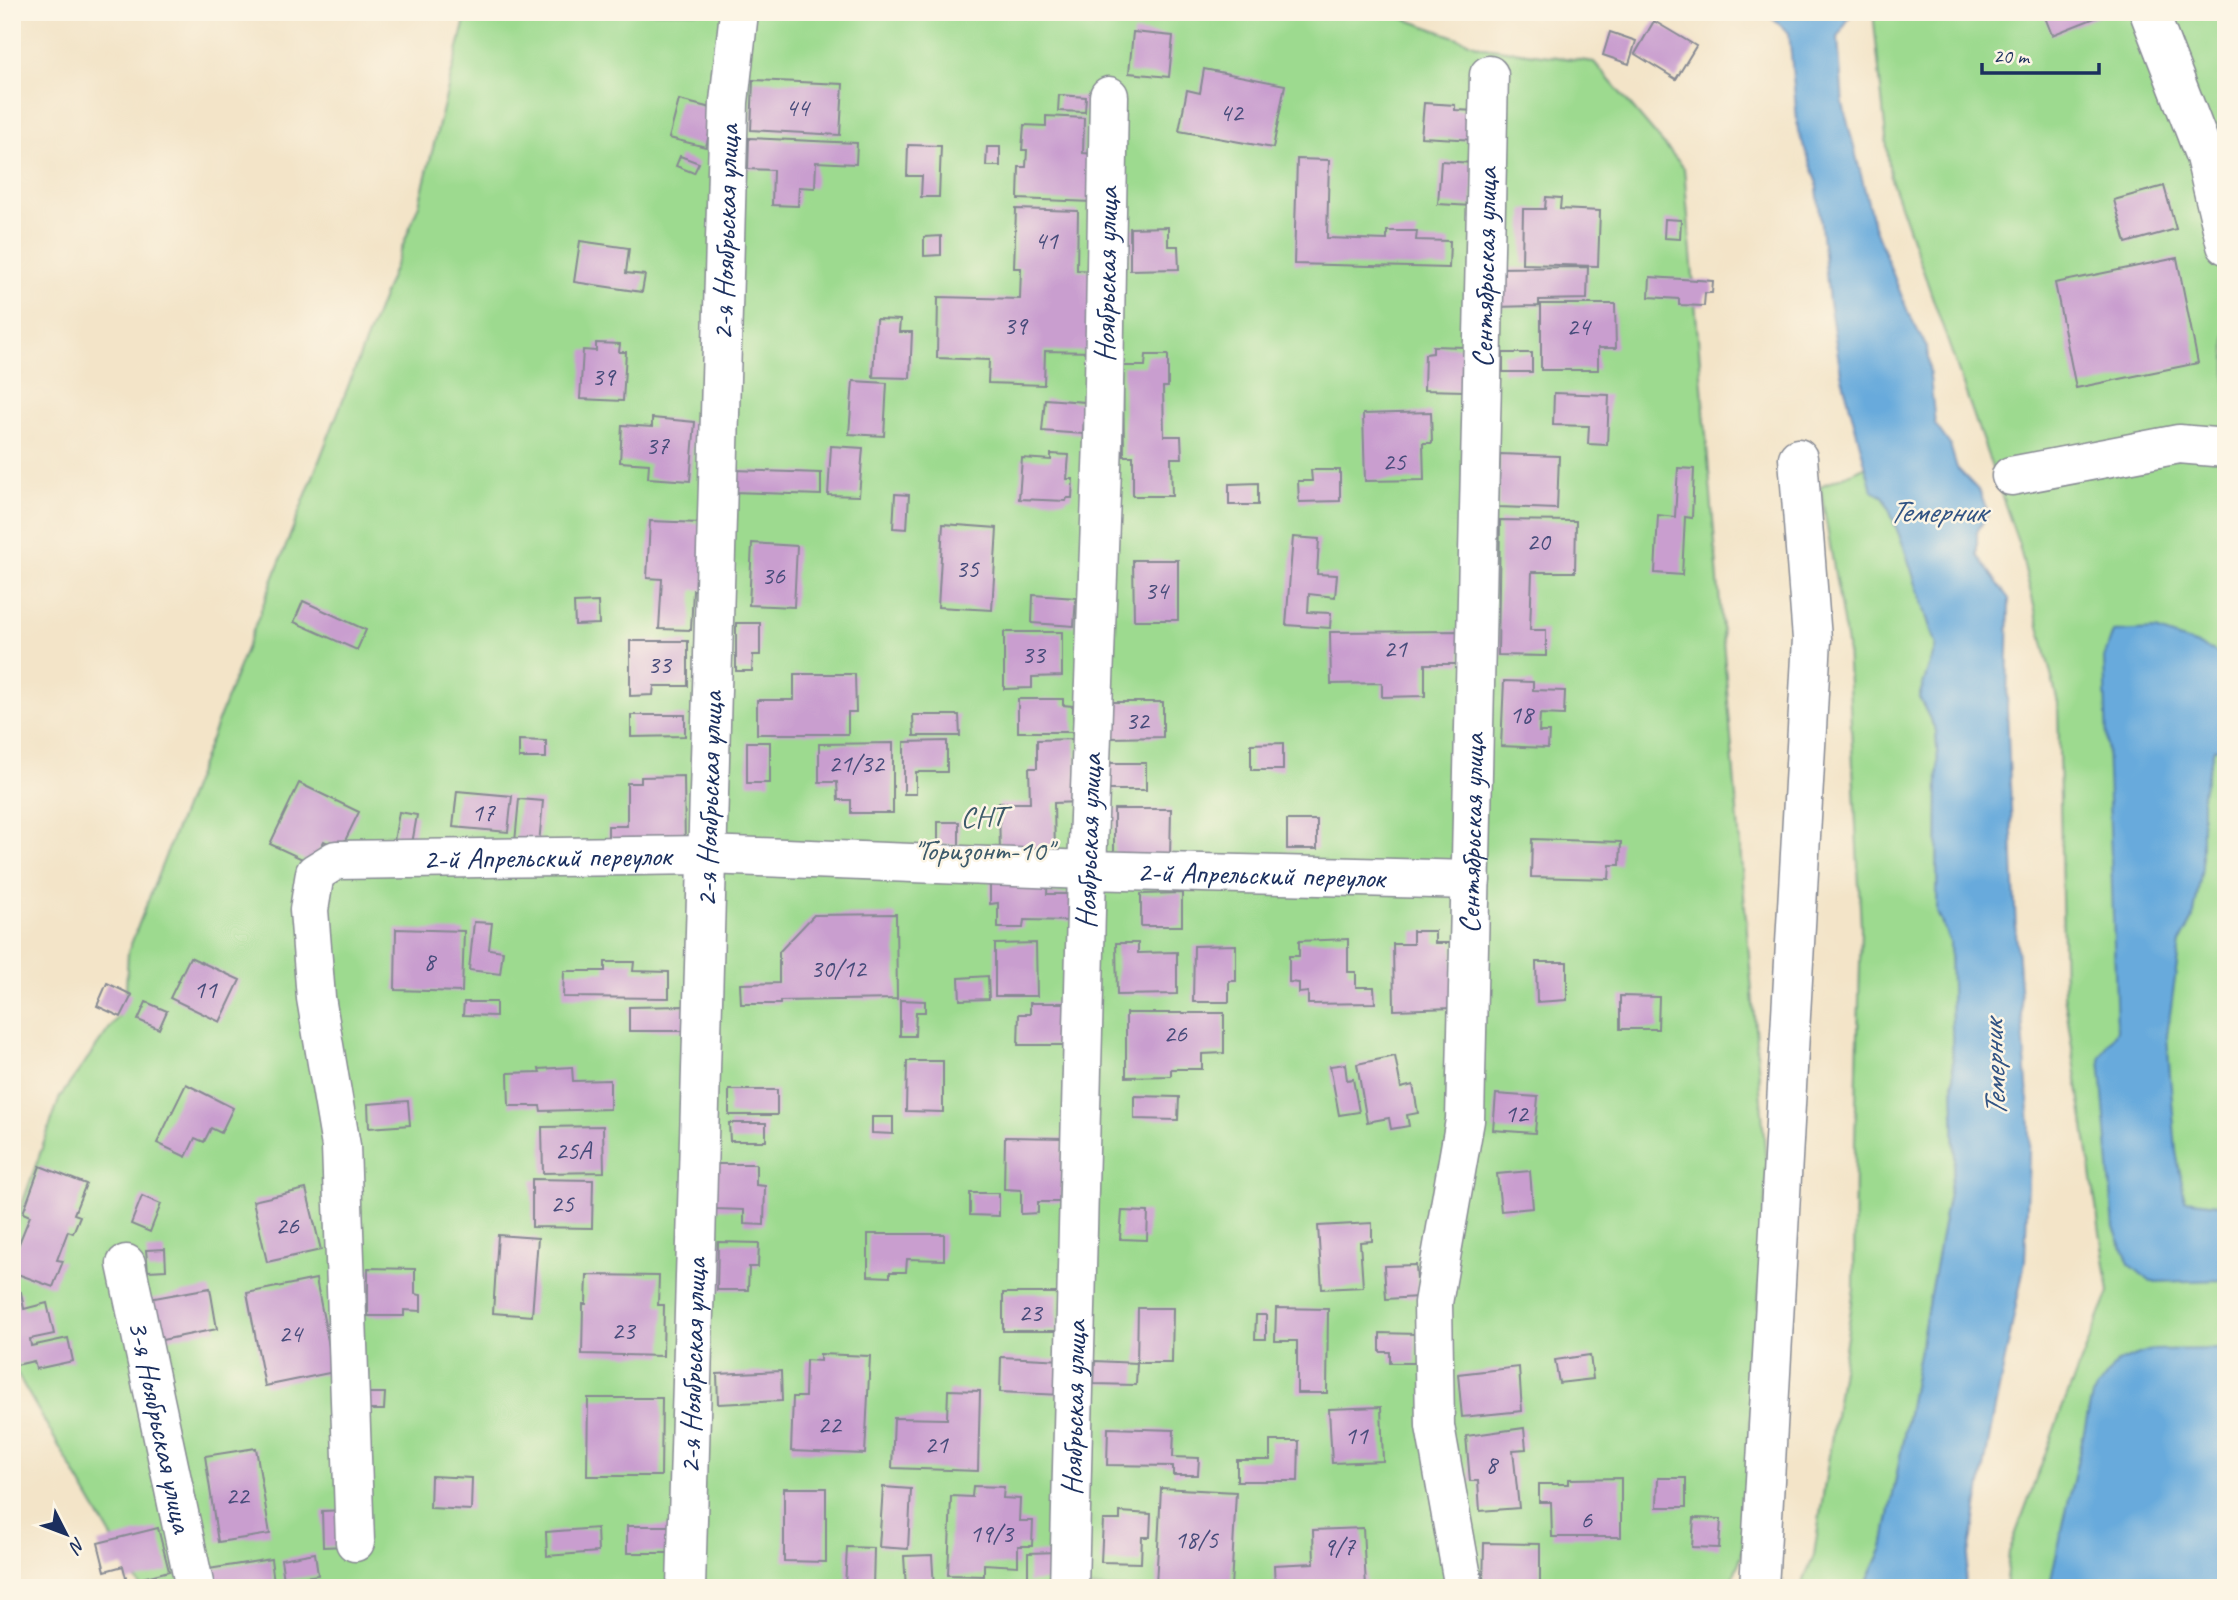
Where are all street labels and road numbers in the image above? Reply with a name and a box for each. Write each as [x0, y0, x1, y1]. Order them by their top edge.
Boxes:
street label: 2-я Ноябрьская улица [703, 122, 747, 341]
street label: Сентябрьская улица [1463, 165, 1506, 368]
street label: Ноябрьская улица [1085, 185, 1126, 362]
street label: 2-я Ноябрьская улица [687, 689, 731, 908]
street label: Сентябрьская улица [1450, 731, 1493, 934]
street label: Ноябрьская улица [1067, 751, 1110, 929]
street label: 2-й Апрельский переулок [423, 836, 674, 878]
street label: 2-й Апрельский переулок [1136, 852, 1388, 897]
street label: 2-я Ноябрьская улица [670, 1256, 715, 1475]
street label: 3-я Ноябрьская улица [120, 1317, 202, 1538]
street label: Ноябрьская улица [1052, 1318, 1095, 1496]

